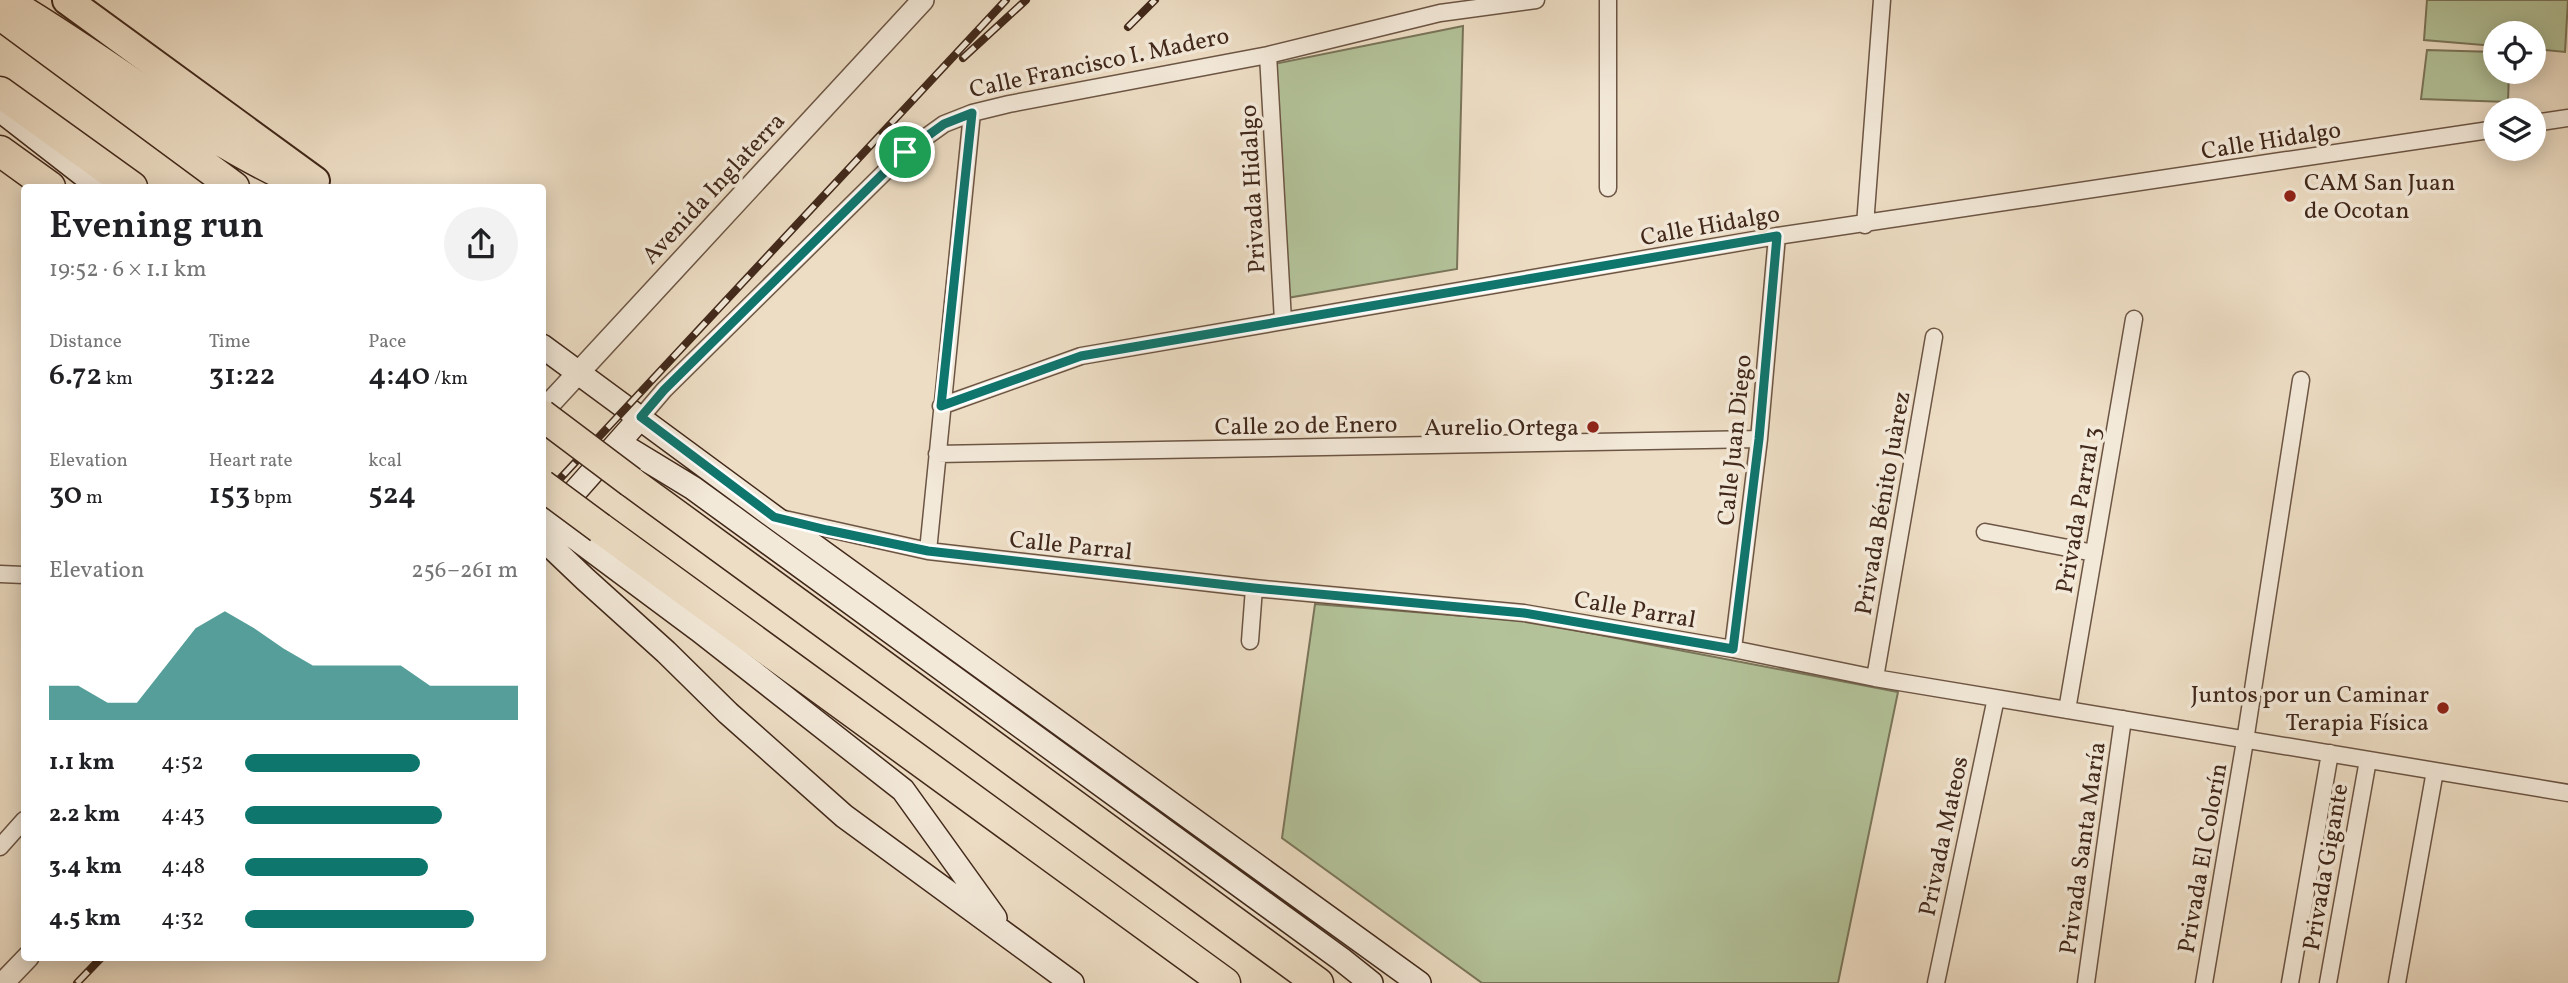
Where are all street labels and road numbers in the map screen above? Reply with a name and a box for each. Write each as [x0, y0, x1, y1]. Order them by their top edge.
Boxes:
street label: Calle Francisco I. Madero [966, 20, 1232, 108]
street label: Privada Hidalgo [1233, 104, 1275, 274]
street label: Avenida Inglaterra [635, 106, 794, 273]
street label: Calle Hidalgo [2199, 114, 2344, 170]
street label: Calle Hidalgo [1638, 198, 1783, 256]
street label: Calle Juan Diego [1710, 353, 1762, 527]
street label: Privada Bénito Juàrez [1848, 389, 1920, 618]
street label: Calle 20 de Enero [1214, 408, 1398, 446]
street label: Privada Parral 3 [2049, 424, 2111, 596]
street label: Calle Parral [1008, 524, 1134, 570]
street label: Calle Parral [1571, 584, 1698, 638]
street label: Privada Santa María [2052, 740, 2116, 957]
street label: Privada Mateos [1911, 753, 1978, 920]
street label: Privada El Colorín [2171, 761, 2237, 956]
street label: Privada Gigante [2296, 781, 2358, 954]

